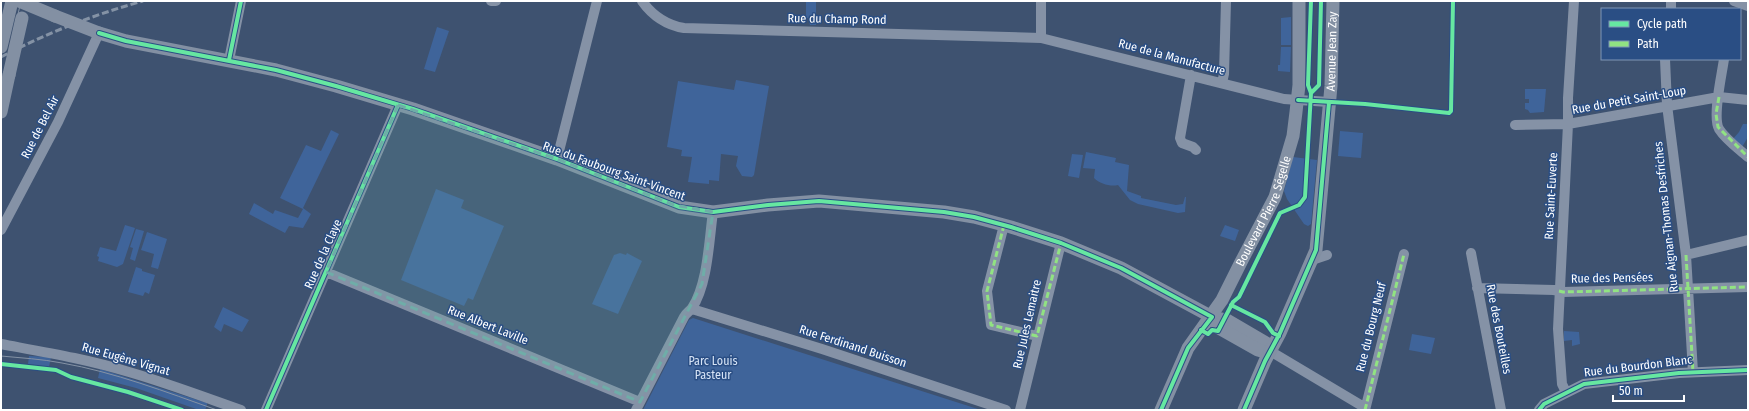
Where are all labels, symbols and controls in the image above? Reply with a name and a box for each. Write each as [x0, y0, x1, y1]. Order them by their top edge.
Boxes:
legend [1601, 8, 1741, 60]
street label: Rue du Champ Rond [787, 11, 887, 27]
street label: Avenue Jean Zay [1324, 11, 1340, 92]
text: Cycle path [1637, 17, 1687, 31]
street label: Rue de la Manufacture [1117, 36, 1227, 78]
text: Path [1637, 37, 1659, 51]
street label: Rue du Petit Saint-Loup [1571, 83, 1687, 117]
street label: Rue de Bel Air [18, 92, 62, 161]
street label: Rue du Faubourg Saint-Vincent [541, 139, 687, 203]
street label: Rue Aignan-Thomas Desfriches [1651, 141, 1681, 293]
street label: Rue Saint-Euverte [1542, 152, 1560, 240]
street label: Boulevard Pierre Ségelle [1233, 154, 1294, 269]
street label: Rue de la Claye [301, 217, 345, 291]
street label: Rue des Pensées [1571, 270, 1653, 286]
street label: Rue Jules Lemaitre [1010, 278, 1044, 370]
street label: Rue du Bourg Neuf [1353, 279, 1389, 373]
street label: Rue des Bouteilles [1483, 283, 1515, 375]
street label: Rue Albert Laville [446, 302, 530, 348]
street label: Rue Ferdinand Buisson [798, 322, 908, 370]
street label: Rue Eugène Vignat [81, 340, 172, 378]
street label: Rue du Bourdon Blanc [1583, 352, 1693, 380]
park label: Parc Louis Pasteur [688, 354, 738, 382]
scale bar [1613, 377, 1684, 403]
text: 50 m [1619, 384, 1643, 398]

